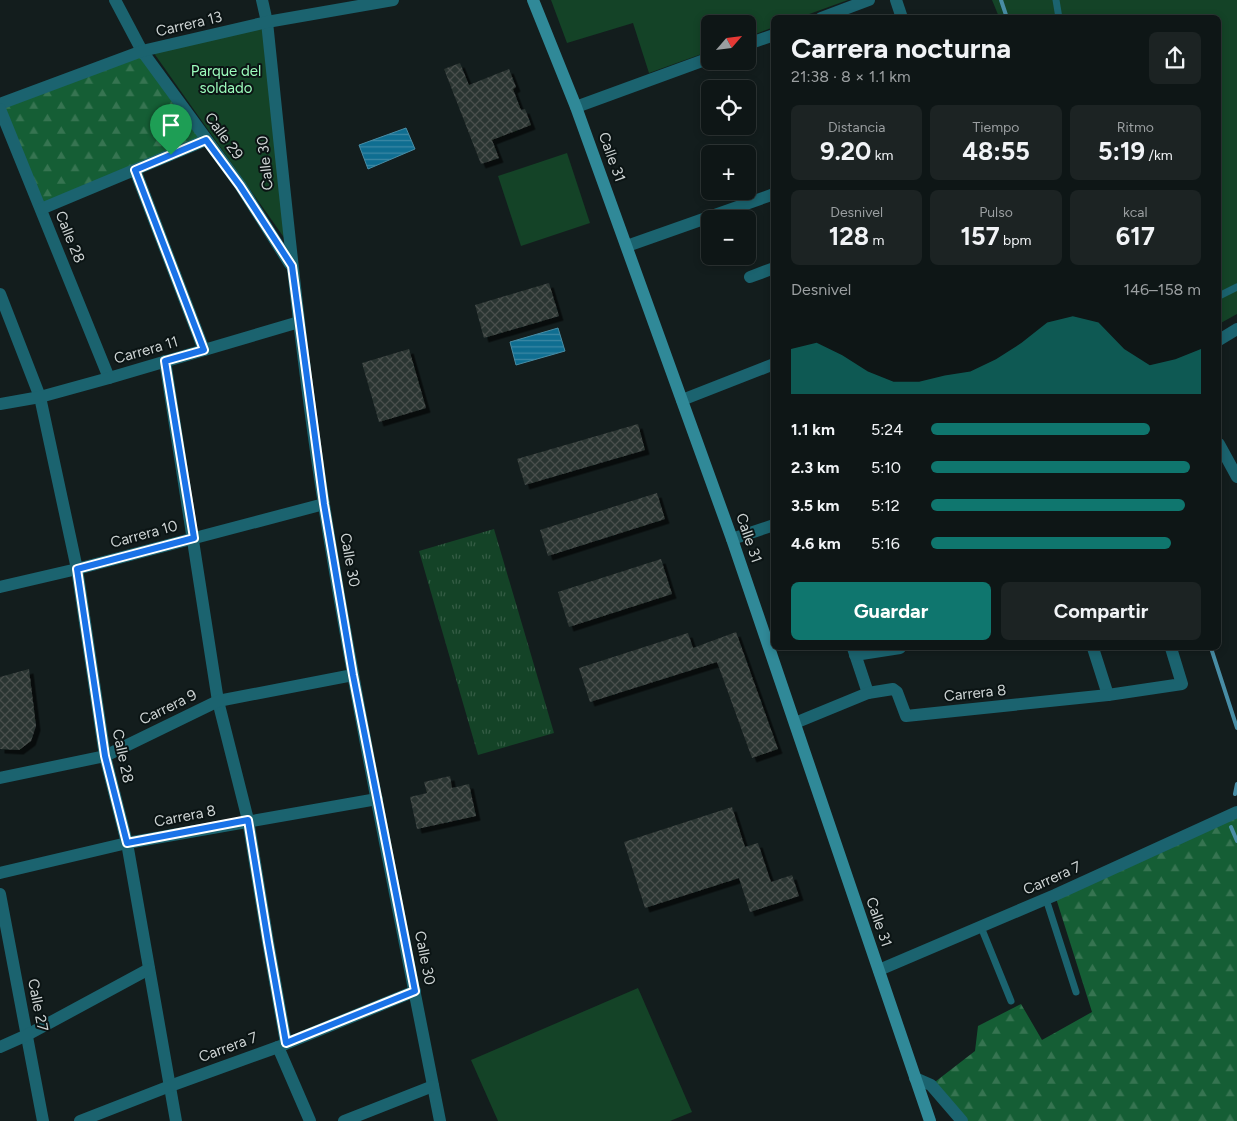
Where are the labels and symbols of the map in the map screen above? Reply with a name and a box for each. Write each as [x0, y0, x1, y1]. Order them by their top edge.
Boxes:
street label: Carrera 13 [154, 8, 224, 40]
north arrow [701, 15, 756, 70]
park label: Parque del soldado [191, 62, 261, 97]
pin [150, 104, 192, 155]
street label: Calle 29 [201, 109, 247, 163]
street label: Calle 31 [595, 130, 629, 184]
street label: Calle 30 [253, 135, 277, 191]
street label: Calle 28 [51, 208, 89, 266]
street label: Carrera 11 [112, 332, 180, 368]
street label: Calle 31 [732, 511, 766, 565]
street label: Carrera 10 [108, 516, 180, 552]
street label: Calle 30 [336, 531, 364, 589]
street label: Carrera 8 [943, 681, 1007, 705]
street label: Carrera 9 [136, 685, 200, 729]
street label: Calle 28 [109, 727, 137, 785]
street label: Carrera 8 [153, 801, 217, 831]
street label: Carrera 7 [1020, 857, 1084, 899]
street label: Calle 31 [862, 895, 896, 949]
street label: Calle 30 [411, 929, 439, 987]
street label: Calle 27 [24, 977, 52, 1033]
street label: Carrera 7 [196, 1028, 260, 1066]

